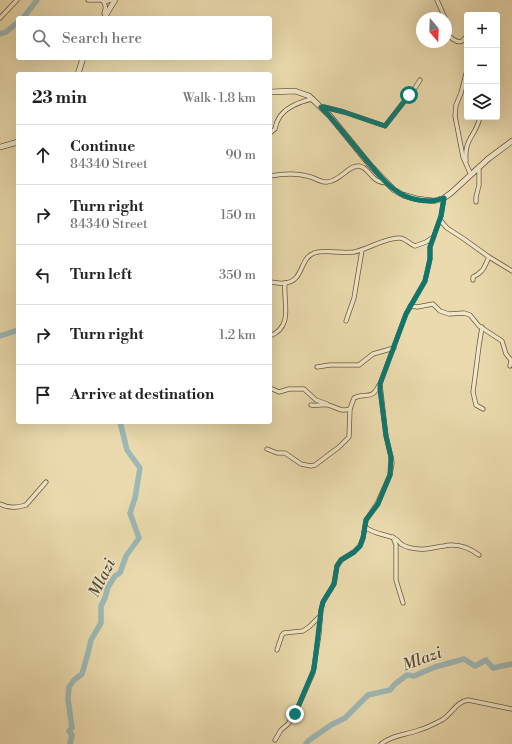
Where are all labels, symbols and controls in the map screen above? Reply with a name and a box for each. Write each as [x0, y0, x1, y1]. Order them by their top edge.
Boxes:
north arrow [416, 12, 452, 48]
map controls [464, 12, 500, 120]
button: + [464, 12, 500, 48]
search box [16, 16, 272, 60]
icon: search [30, 27, 52, 49]
text: Search here [62, 29, 142, 48]
button: − [464, 48, 500, 84]
button: layers [464, 84, 500, 120]
route start [400, 86, 418, 104]
text: 23 min [32, 87, 87, 109]
text: Walk · 1.8 km [183, 90, 256, 106]
text: Continue [70, 137, 135, 156]
icon: ahead [32, 144, 54, 166]
text: 90 m [225, 147, 256, 163]
text: 84340 Street [70, 156, 148, 172]
text: Turn right [70, 197, 144, 216]
icon: right [32, 204, 54, 226]
text: 150 m [221, 207, 256, 223]
text: 84340 Street [70, 216, 148, 232]
icon: left [32, 264, 54, 286]
text: Turn left [70, 265, 132, 284]
text: 350 m [219, 267, 256, 283]
icon: right [32, 324, 54, 346]
text: Turn right [70, 325, 144, 344]
text: 1.2 km [219, 327, 256, 343]
icon: arrive [32, 384, 54, 406]
text: Arrive at destination [70, 385, 214, 404]
water label: Mlazi [84, 555, 120, 601]
water label: Mlazi [399, 643, 445, 675]
route end [286, 705, 304, 723]

